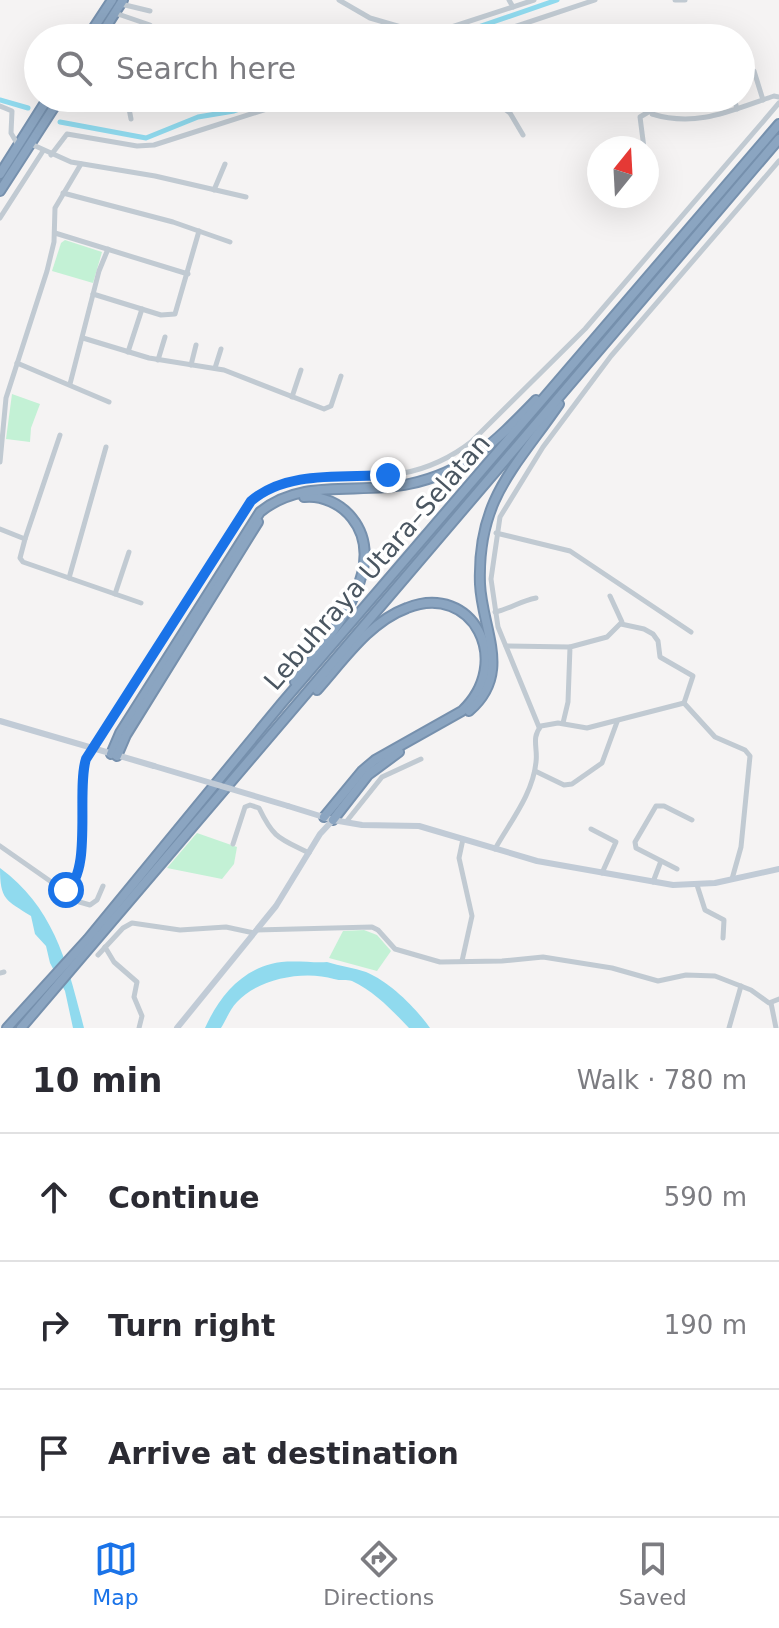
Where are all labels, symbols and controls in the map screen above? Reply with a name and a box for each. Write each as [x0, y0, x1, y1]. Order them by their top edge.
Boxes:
search box [24, 24, 755, 112]
icon: search [52, 46, 96, 90]
text: Search here [116, 51, 296, 86]
north arrow [587, 136, 659, 208]
street label: Lebuhraya Utara–Selatan [258, 428, 496, 696]
route end [370, 457, 406, 493]
route start [48, 872, 84, 908]
text: 10 min [32, 1060, 162, 1100]
text: Walk · 780 m [577, 1065, 747, 1095]
icon: ahead [32, 1175, 76, 1219]
text: Continue [108, 1180, 260, 1215]
text: 590 m [664, 1182, 747, 1212]
icon: right [32, 1303, 76, 1347]
text: Turn right [108, 1308, 275, 1343]
text: 190 m [664, 1310, 747, 1340]
icon: arrive [32, 1431, 76, 1475]
text: Arrive at destination [108, 1436, 459, 1471]
tab: Map [92, 1537, 139, 1610]
tab: Directions [323, 1537, 434, 1610]
tab: Saved [619, 1537, 687, 1610]

